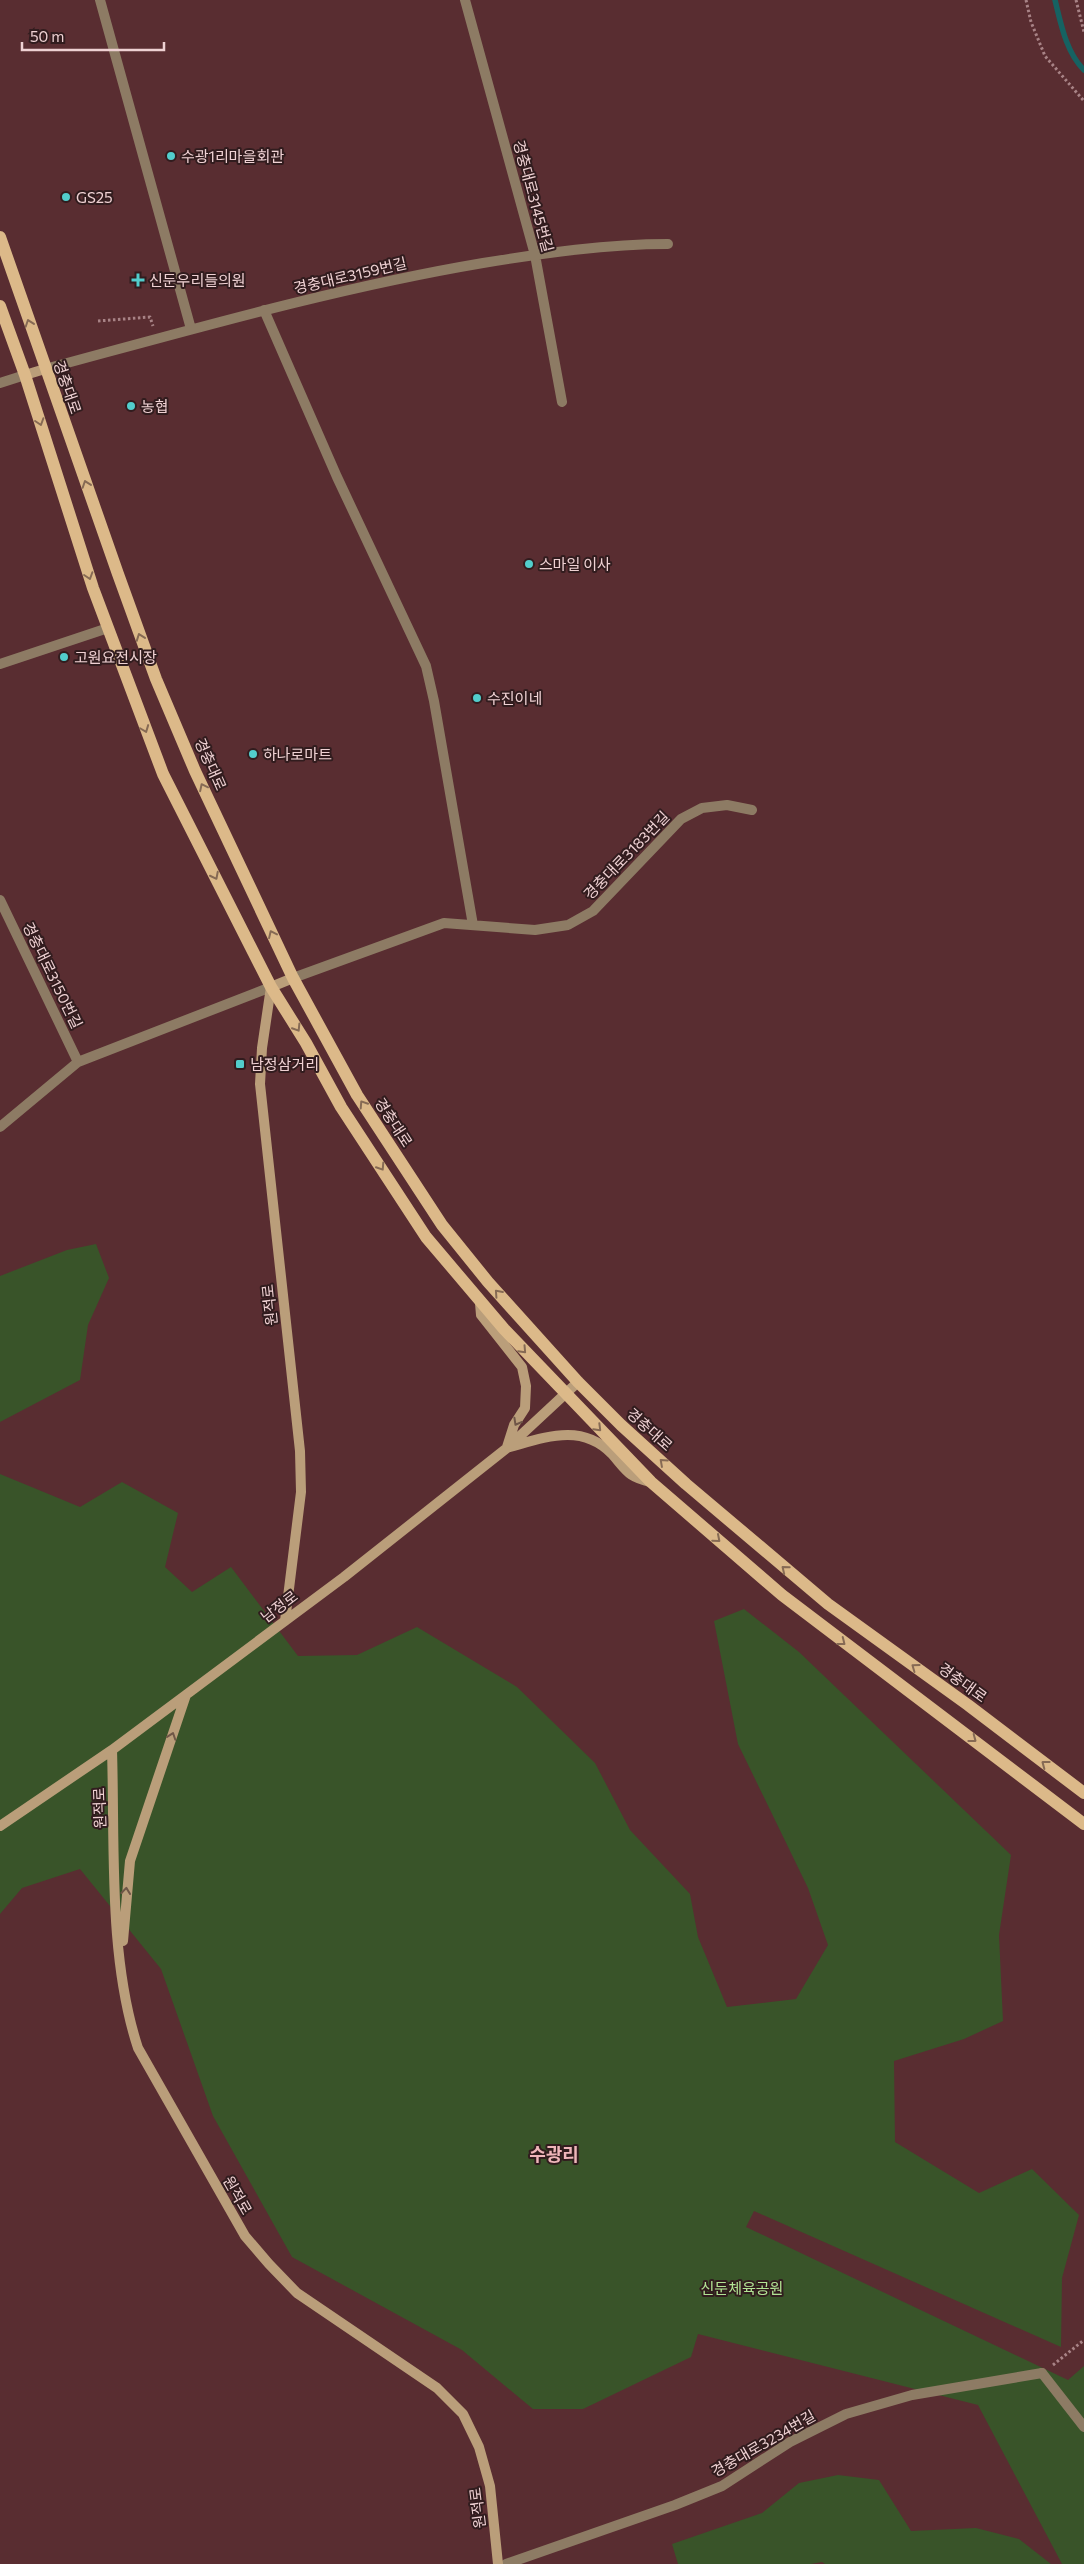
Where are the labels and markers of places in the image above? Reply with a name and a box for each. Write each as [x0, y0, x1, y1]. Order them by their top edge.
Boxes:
place label: 수광1리마을회관 [181, 147, 284, 165]
marker: 수광1리마을회관 [165, 150, 177, 162]
place label: GS25 [76, 188, 113, 206]
marker: GS25 [60, 191, 72, 203]
place label: 신둔우리들의원 [149, 271, 246, 289]
marker: 신둔우리들의원 [131, 273, 145, 287]
place label: 농협 [141, 397, 169, 415]
marker: 농협 [125, 400, 137, 412]
place label: 스마일 이사 [539, 555, 611, 573]
marker: 스마일 이사 [523, 558, 535, 570]
place label: 고원요전시장 [74, 648, 157, 666]
marker: 고원요전시장 [58, 651, 70, 663]
place label: 수진이네 [487, 689, 542, 707]
marker: 수진이네 [471, 692, 483, 704]
place label: 하나로마트 [263, 745, 332, 763]
marker: 하나로마트 [247, 748, 259, 760]
place label: 남정삼거리 [250, 1055, 319, 1073]
marker: 남정삼거리 [234, 1058, 246, 1070]

